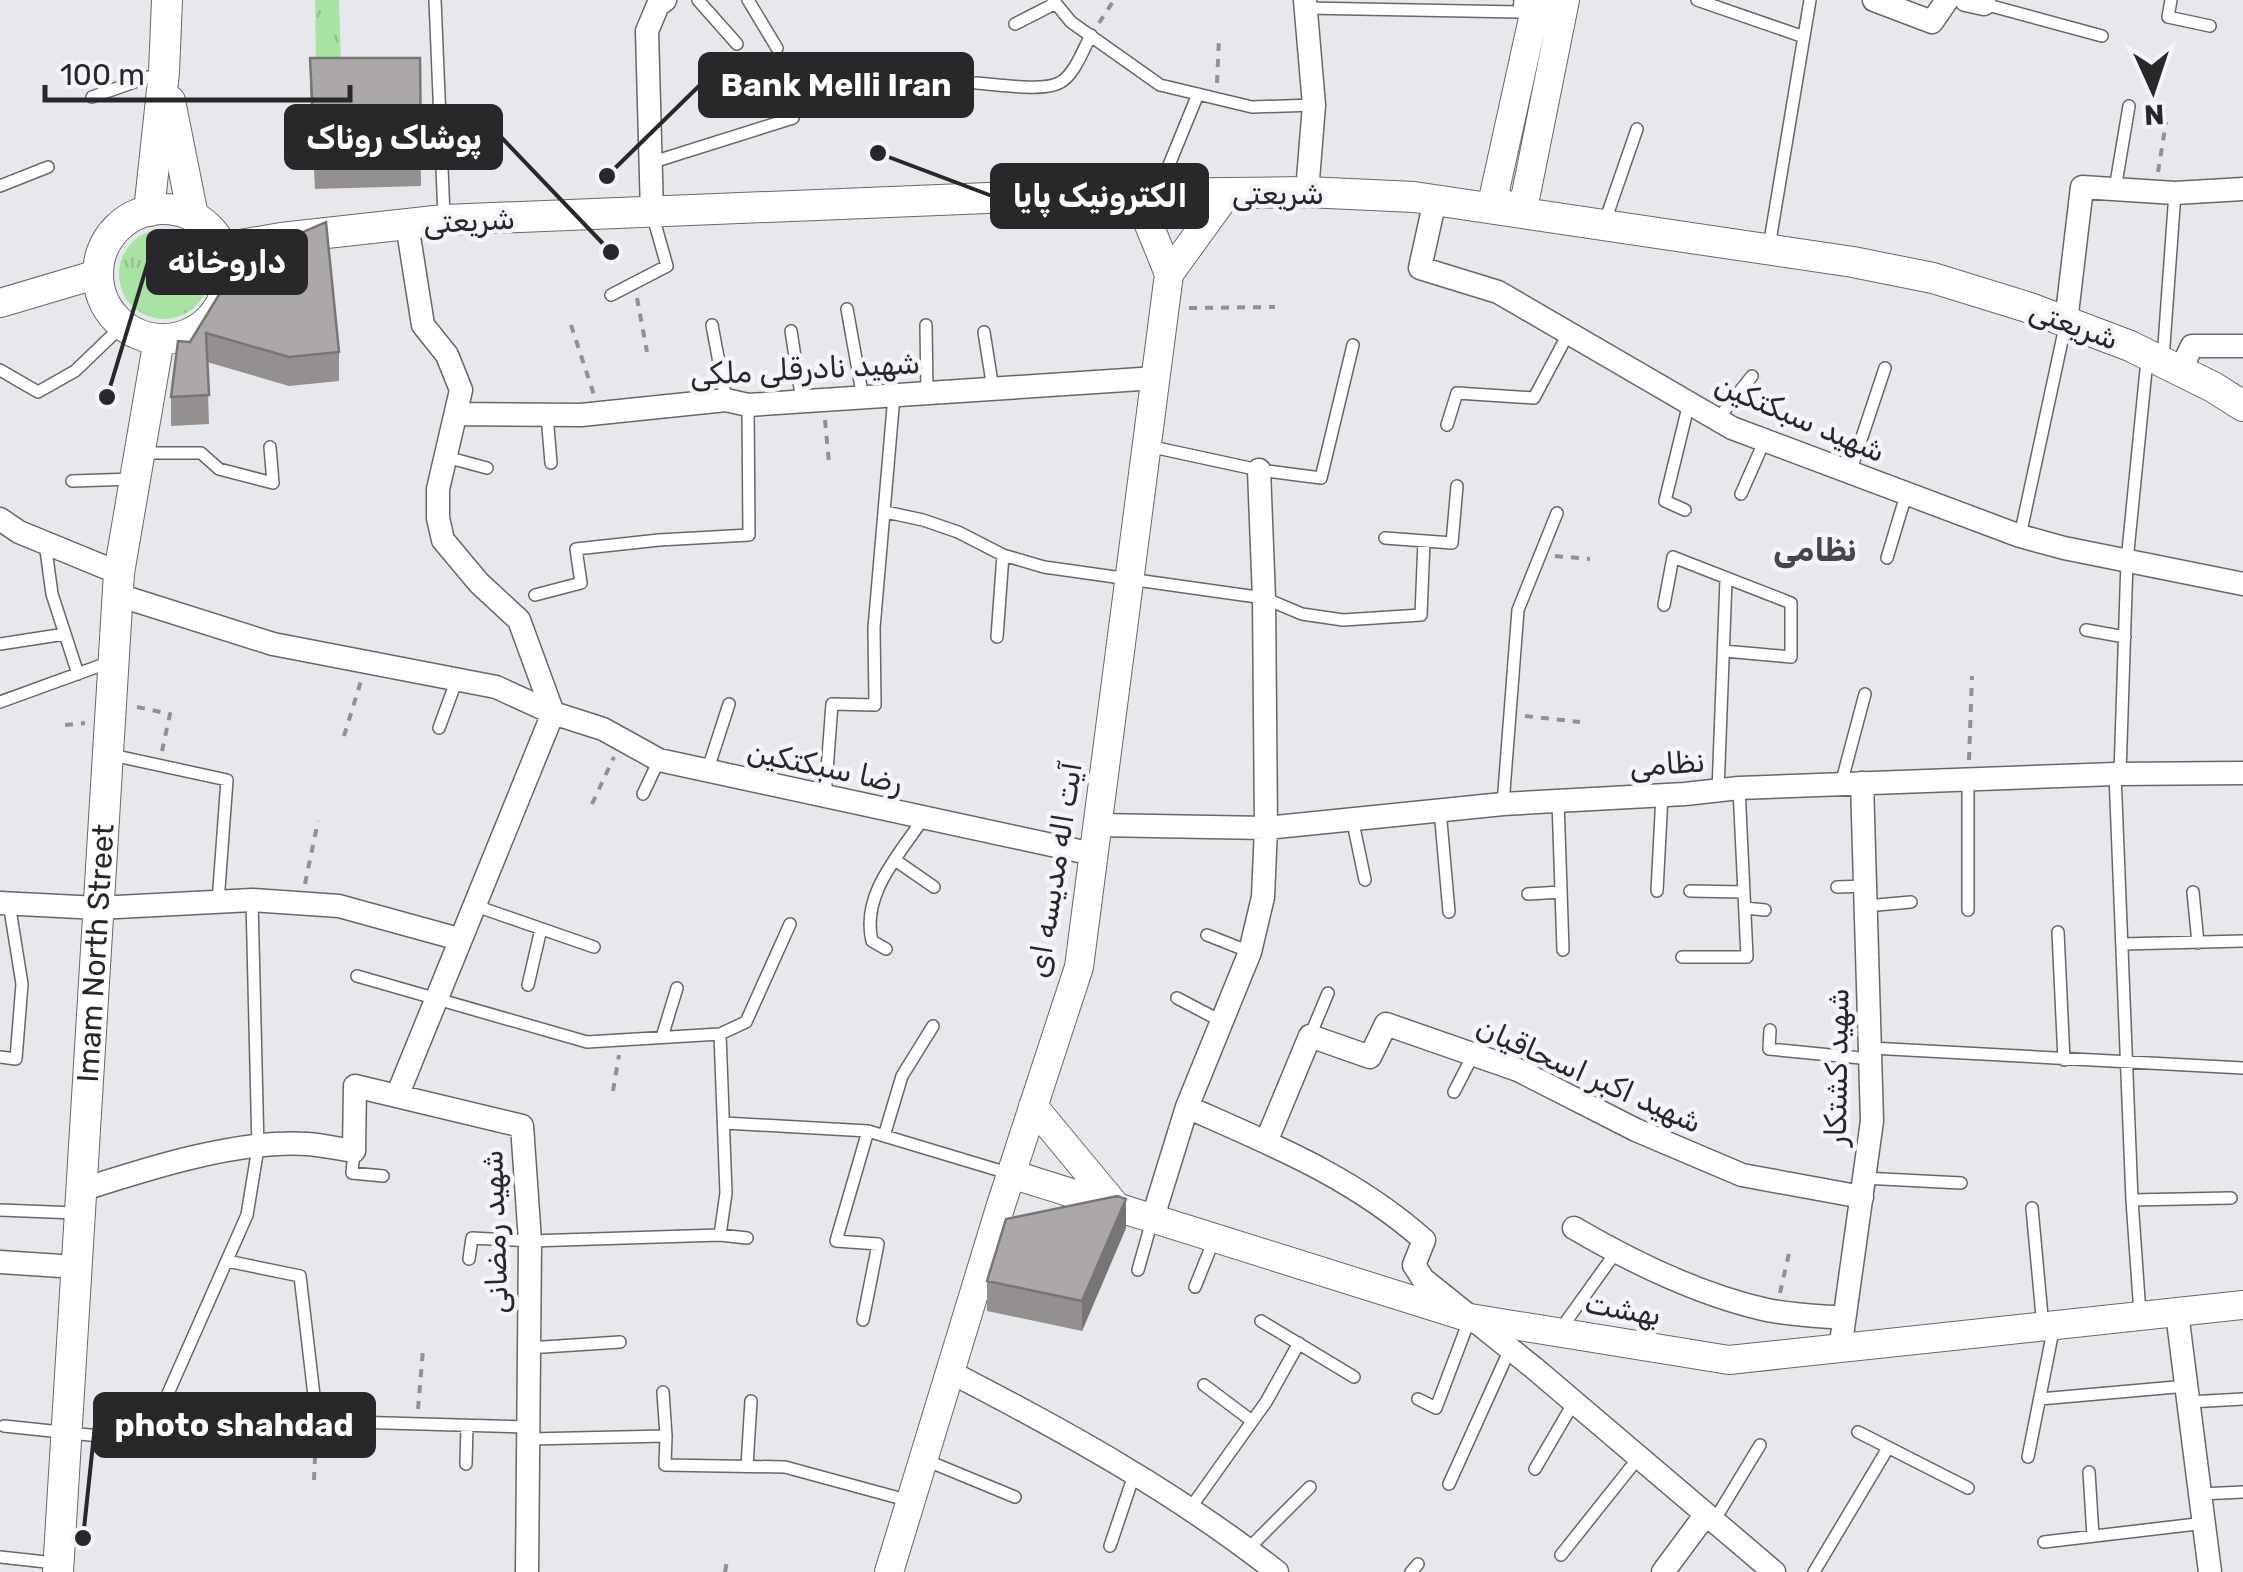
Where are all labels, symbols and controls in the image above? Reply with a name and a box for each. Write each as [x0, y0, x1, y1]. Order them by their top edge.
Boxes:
scale bar [45, 40, 350, 102]
north arrow [2103, 40, 2203, 140]
callout: Bank Melli Iran [700, 54, 972, 116]
text: 100 m [60, 57, 145, 93]
text: Bank Melli Iran [720, 66, 952, 104]
text: N [2143, 97, 2165, 131]
callout: پوشاک روناک [286, 106, 501, 168]
text: پوشاک روناک [306, 119, 482, 160]
callout: الکترونیک پایا [992, 165, 1207, 227]
street label: شریعتی [1232, 176, 1324, 212]
text: الکترونیک پایا [1013, 177, 1187, 218]
street label: شریعتی [422, 201, 516, 241]
callout: داروخانه [148, 231, 306, 293]
text: داروخانه [168, 243, 286, 281]
street label: شریعتی [2024, 292, 2124, 358]
street label: شهید نادرقلی ملکی [689, 345, 921, 393]
street label: شهید سبکتکین [1710, 366, 1890, 470]
district label: نظامی [1773, 531, 1857, 569]
street label: رضا سبکتکین [744, 733, 906, 801]
street label: نظامی [1628, 743, 1706, 785]
street label: آیت اله مدیسه ای [1020, 759, 1090, 981]
street label: Imam North Street [70, 822, 122, 1084]
street label: شهید کشتکار [1818, 988, 1856, 1148]
street label: شهید اکبر اسحاقیان [1471, 1009, 1707, 1141]
street label: شهید رمضانی [474, 1149, 516, 1315]
street label: بهشت [1582, 1285, 1664, 1333]
callout: photo shahdad [95, 1394, 374, 1456]
text: photo shahdad [114, 1406, 354, 1444]

